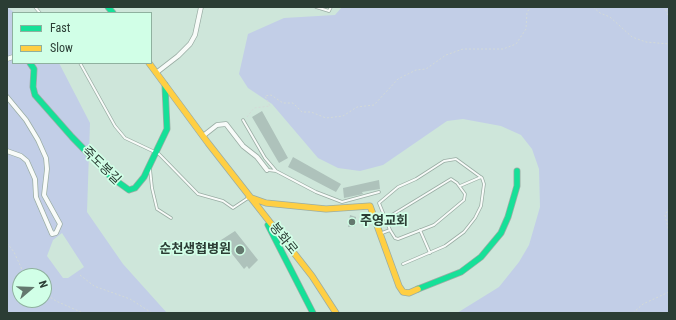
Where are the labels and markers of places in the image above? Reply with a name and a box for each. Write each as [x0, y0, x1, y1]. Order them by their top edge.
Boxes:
place label: 주영교회 [360, 214, 408, 230]
marker: 주영교회 [347, 217, 357, 227]
place label: 순천생협병원 [159, 242, 231, 258]
marker: 순천생협병원 [234, 244, 246, 256]

